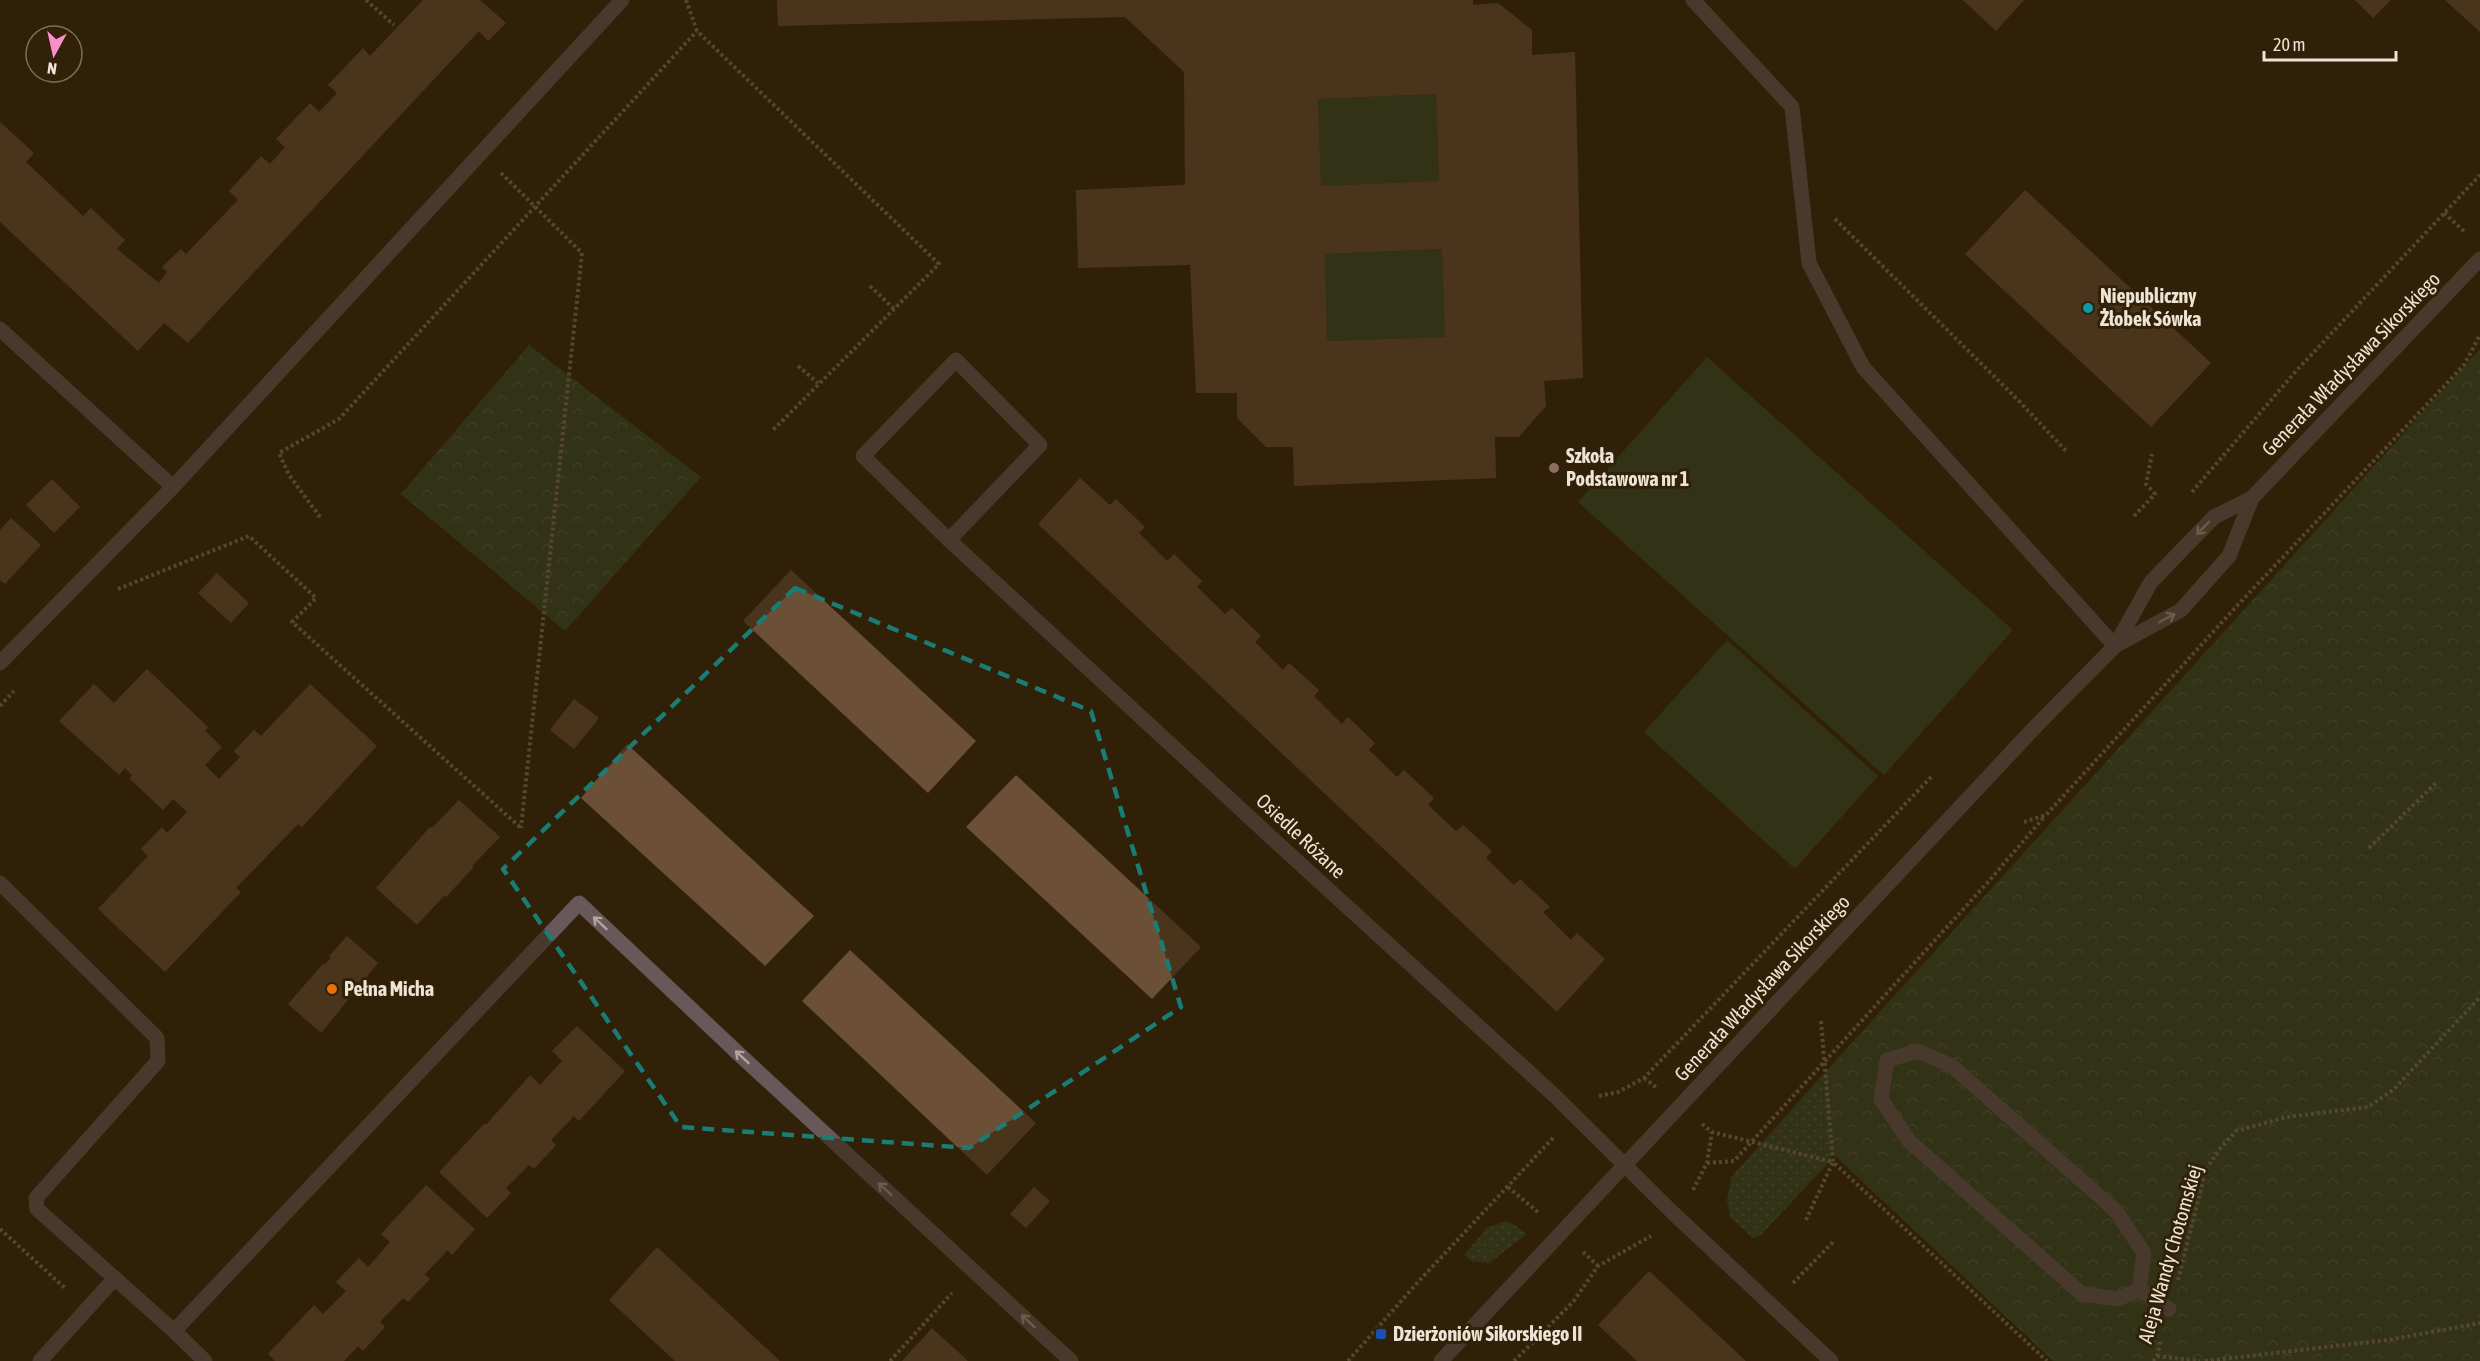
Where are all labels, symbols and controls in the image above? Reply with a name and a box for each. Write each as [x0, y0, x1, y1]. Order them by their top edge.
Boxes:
north arrow [24, 24, 84, 84]
scale bar [2264, 24, 2396, 62]
text: 20 m [2273, 34, 2305, 55]
text: N [46, 59, 58, 78]
street label: Generała Władysława Sikorskiego [2257, 267, 2444, 460]
place label: Niepubliczny Żłobek Sówka [2100, 284, 2201, 330]
marker: Niepubliczny Żłobek Sówka [2081, 301, 2095, 315]
place label: Szkoła Podstawowa nr 1 [1566, 444, 1689, 490]
marker: Szkoła Podstawowa nr 1 [1547, 461, 1561, 475]
one-way arrow [2195, 521, 2210, 536]
one-way arrow [2157, 612, 2175, 623]
street label: Osiedle Różane [1252, 789, 1351, 883]
street label: Generała Władysława Sikorskiego [1669, 890, 1854, 1085]
one-way arrow [593, 916, 608, 930]
place label: Pełna Micha [344, 977, 434, 1000]
marker: Pełna Micha [325, 982, 339, 996]
one-way arrow [734, 1050, 749, 1064]
street label: Aleja Wandy Chotomskiej [2133, 1162, 2206, 1346]
one-way arrow [878, 1182, 893, 1196]
one-way arrow [1021, 1314, 1036, 1328]
place label: Dzierżoniów Sikorskiego II [1393, 1322, 1582, 1345]
marker: Dzierżoniów Sikorskiego II [1374, 1327, 1388, 1341]

